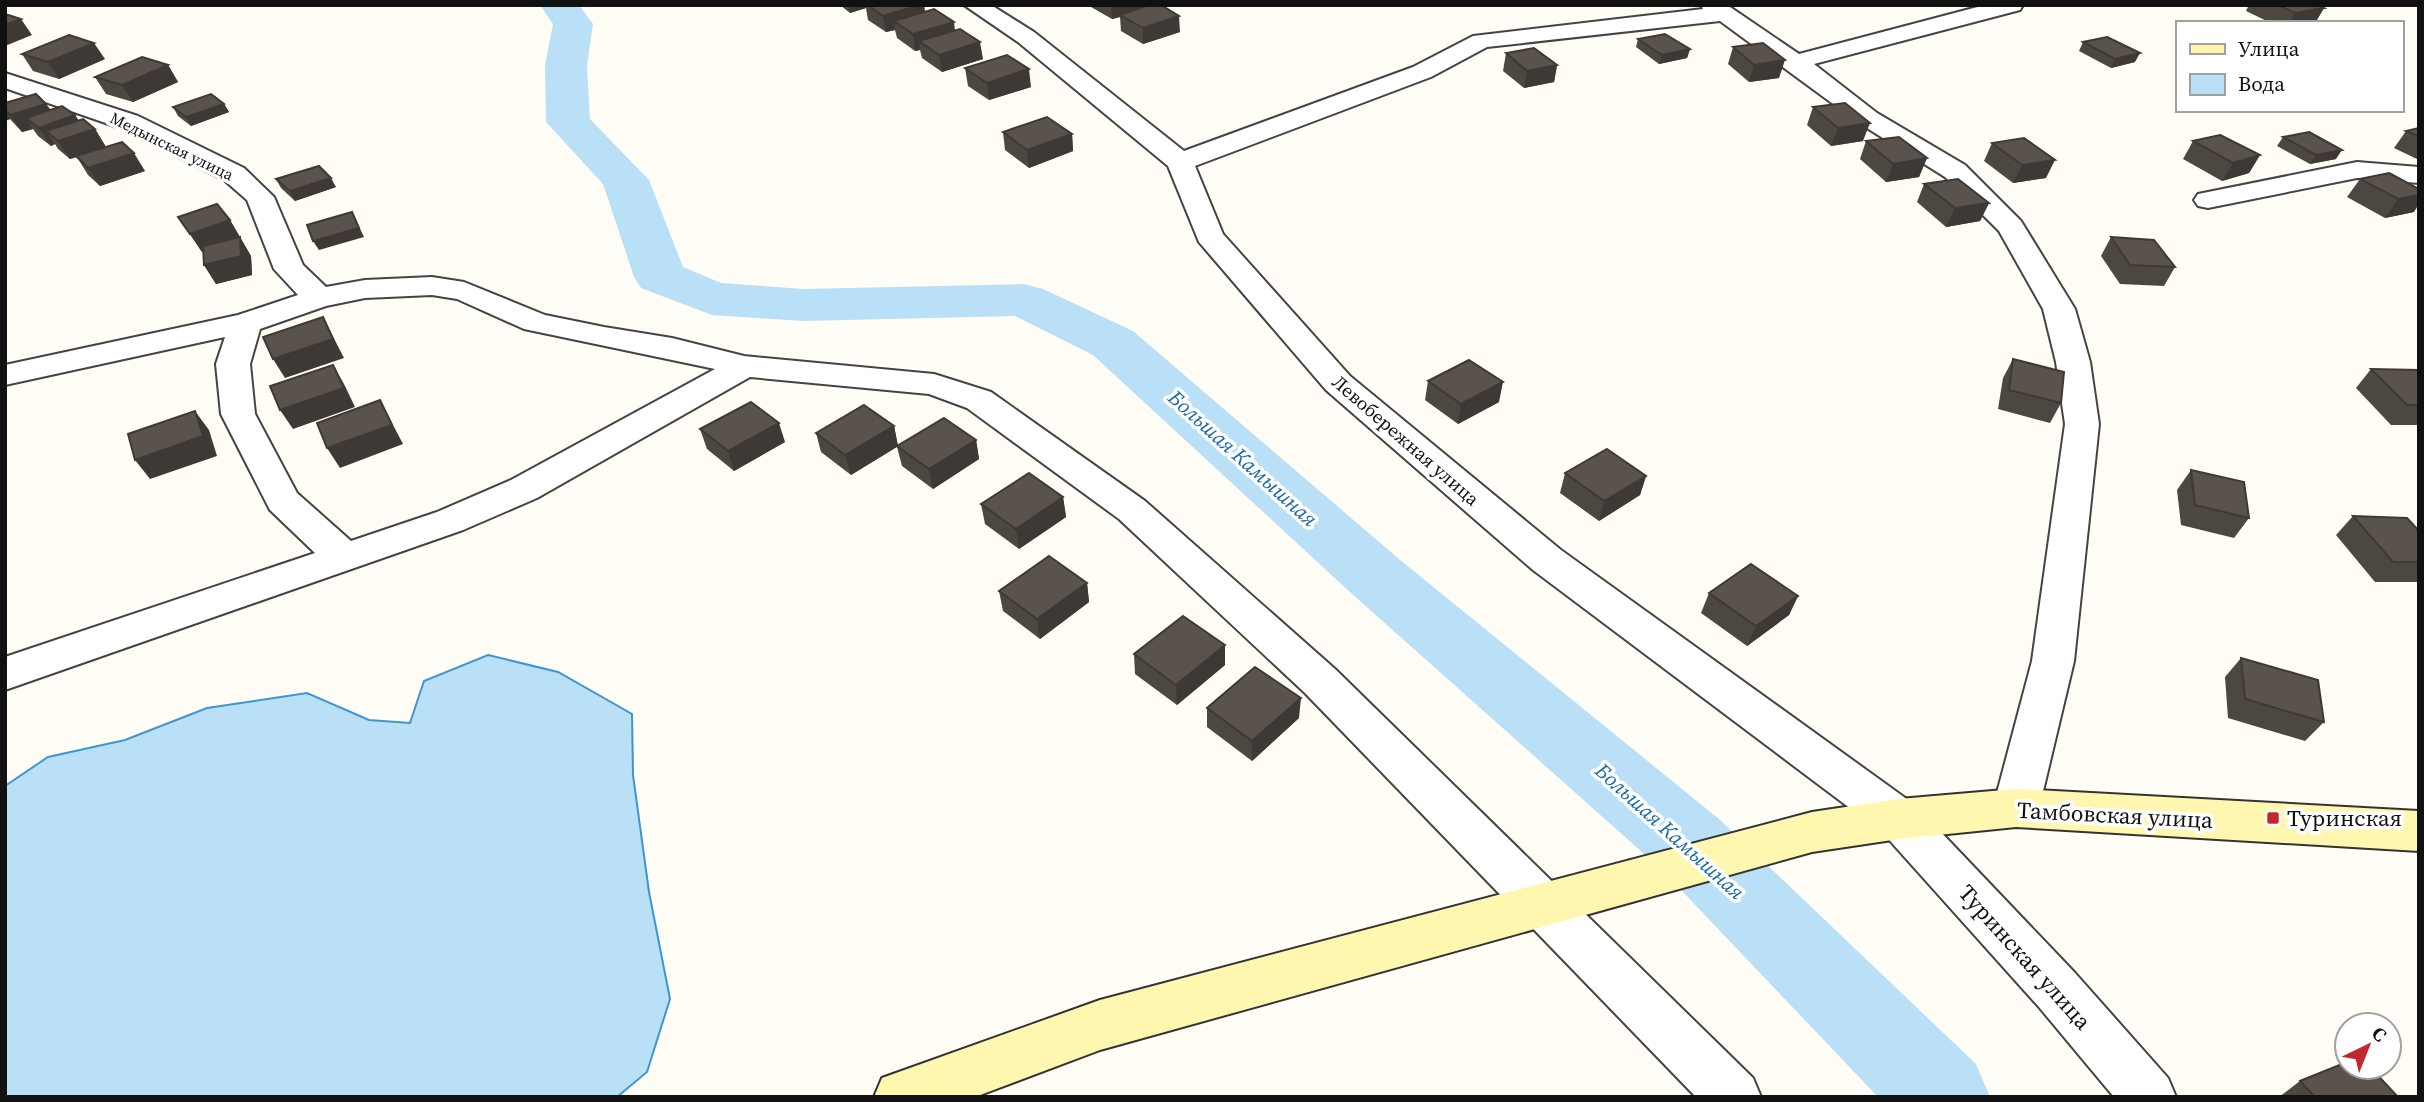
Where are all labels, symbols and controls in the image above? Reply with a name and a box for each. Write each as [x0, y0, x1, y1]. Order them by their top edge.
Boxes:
legend [2176, 21, 2403, 112]
text: Улица [2238, 34, 2300, 63]
text: Вода [2238, 69, 2285, 98]
street label: Медынская улица [107, 107, 238, 186]
street label: Левобережная улица [1327, 369, 1485, 512]
water label: Большая Камышная [1161, 382, 1324, 533]
water label: Большая Камышная [1588, 755, 1751, 906]
street label: Тамбовская улица [2016, 794, 2214, 836]
place label: Туринская [2287, 802, 2402, 834]
marker: Туринская [2265, 810, 2281, 826]
street label: Туринская улица [1951, 878, 2099, 1037]
north arrow [2333, 1011, 2403, 1081]
text: С [2366, 1020, 2393, 1047]

